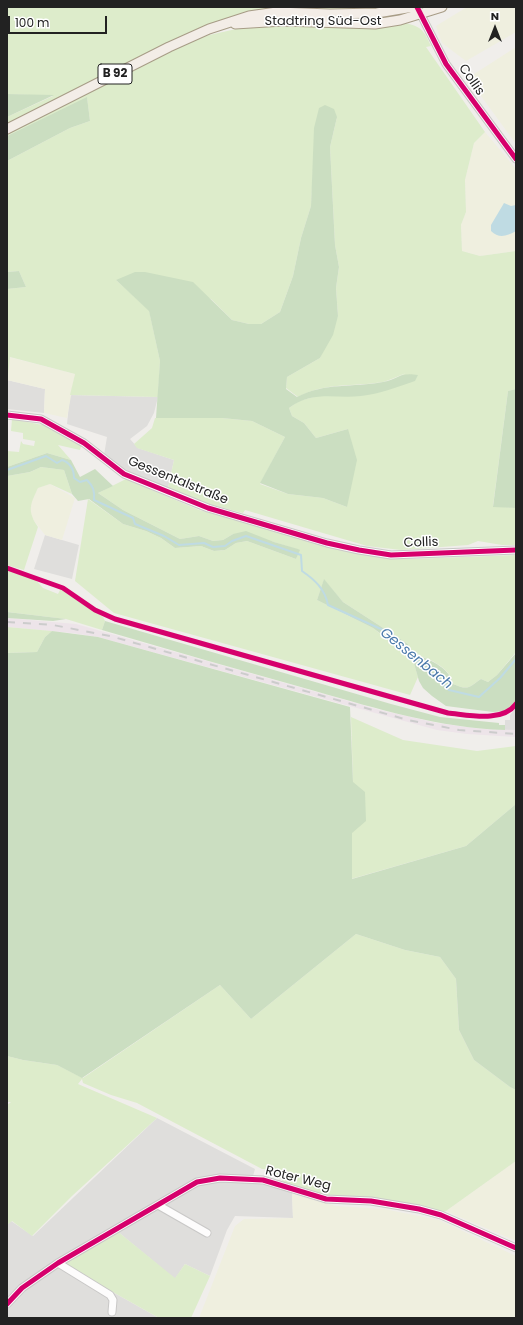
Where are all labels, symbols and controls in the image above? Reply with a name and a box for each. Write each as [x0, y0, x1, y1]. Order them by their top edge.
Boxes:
scale bar [10, 8, 109, 34]
north arrow [475, 8, 515, 48]
text: N [491, 8, 499, 24]
text: 100 m [15, 14, 49, 31]
street label: Stadtring Süd-Ost [265, 14, 381, 30]
street label: Collis [455, 61, 487, 99]
road number: B 92 [98, 64, 132, 84]
street label: Gessentalstraße [126, 454, 230, 508]
street label: Collis [403, 535, 439, 551]
water label: Gessenbach [376, 625, 456, 693]
street label: Roter Weg [264, 1163, 332, 1195]

